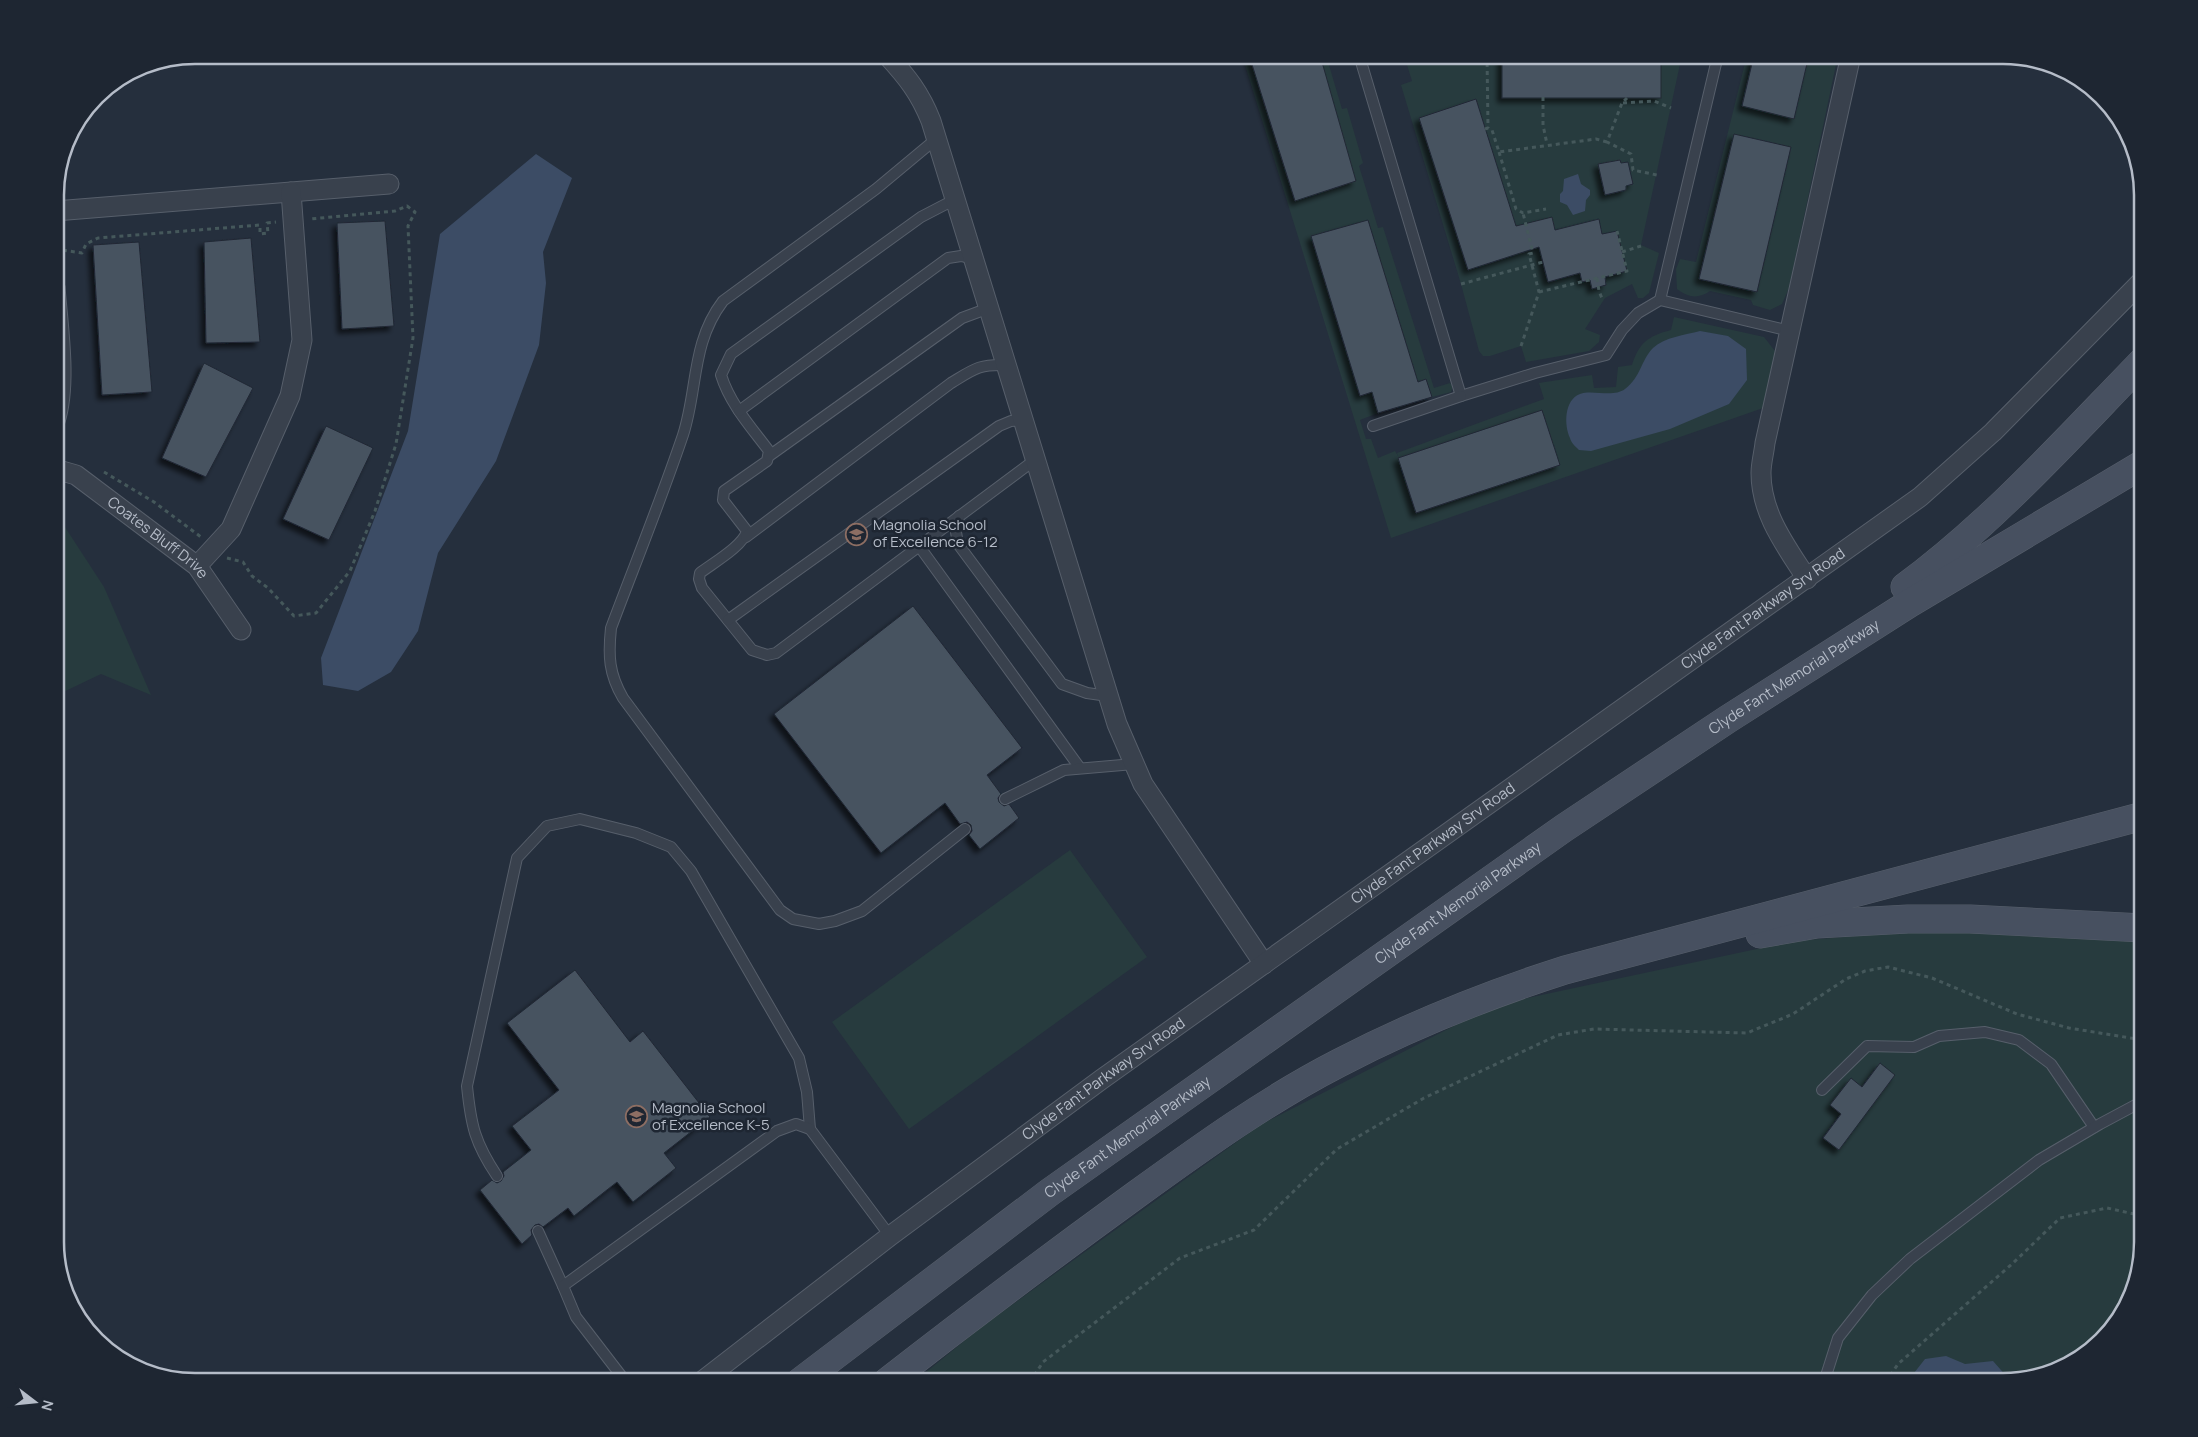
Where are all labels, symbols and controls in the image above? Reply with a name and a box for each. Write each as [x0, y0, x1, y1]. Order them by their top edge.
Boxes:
street label: Coates Bluff Drive [103, 491, 214, 583]
place label: Magnolia School of Excellence 6-12 [873, 514, 997, 552]
school or university icon: Magnolia School of Excellence 6-12 [845, 522, 869, 546]
street label: Clyde Fant Parkway Srv Road [1677, 543, 1849, 674]
street label: Clyde Fant Memorial Parkway [1704, 614, 1883, 739]
street label: Clyde Fant Parkway Srv Road [1347, 777, 1519, 909]
street label: Clyde Fant Memorial Parkway [1370, 836, 1545, 969]
street label: Clyde Fant Parkway Srv Road [1017, 1012, 1189, 1145]
street label: Clyde Fant Memorial Parkway [1040, 1070, 1215, 1203]
place label: Magnolia School of Excellence K-5 [652, 1097, 770, 1135]
school or university icon: Magnolia School of Excellence K-5 [624, 1105, 648, 1129]
north arrow [10, 1377, 60, 1427]
text: N [37, 1398, 58, 1413]

